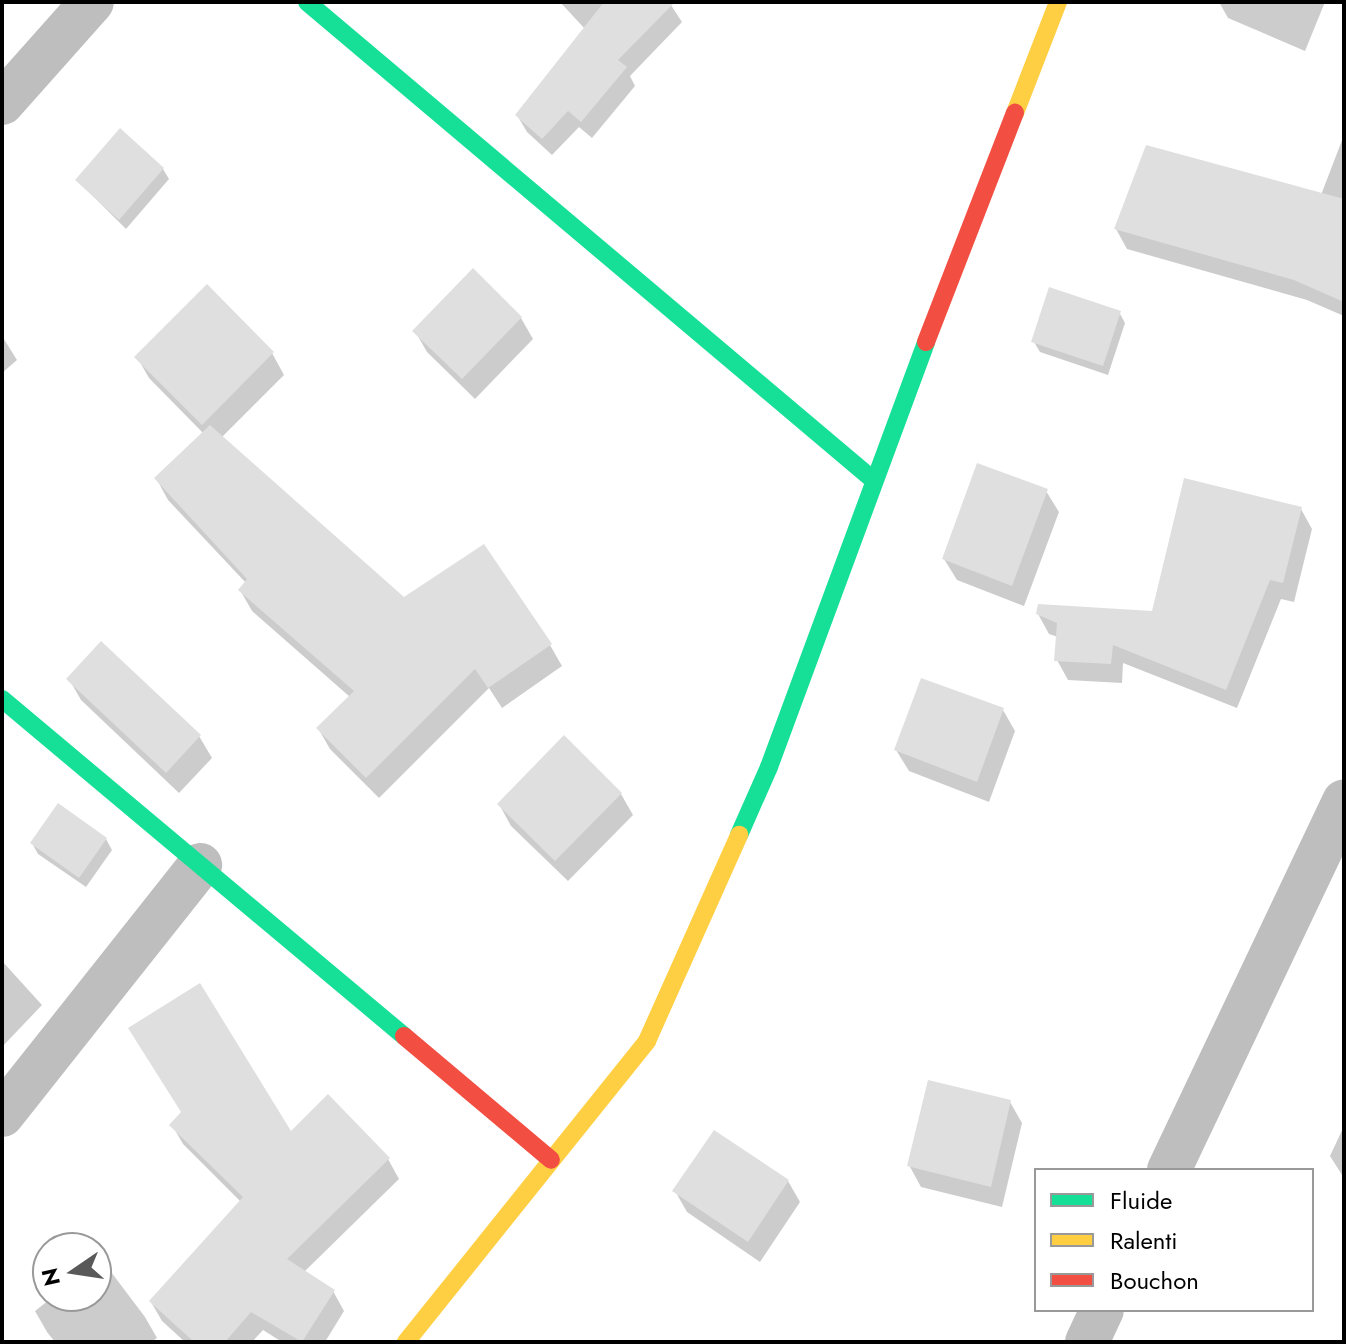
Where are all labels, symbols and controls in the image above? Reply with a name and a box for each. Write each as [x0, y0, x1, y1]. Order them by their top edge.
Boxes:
legend [1034, 1168, 1314, 1312]
text: Fluide [1110, 1183, 1172, 1218]
text: Ralenti [1110, 1223, 1177, 1258]
north arrow [32, 1232, 112, 1312]
text: Bouchon [1110, 1263, 1199, 1298]
text: N [33, 1265, 68, 1289]

